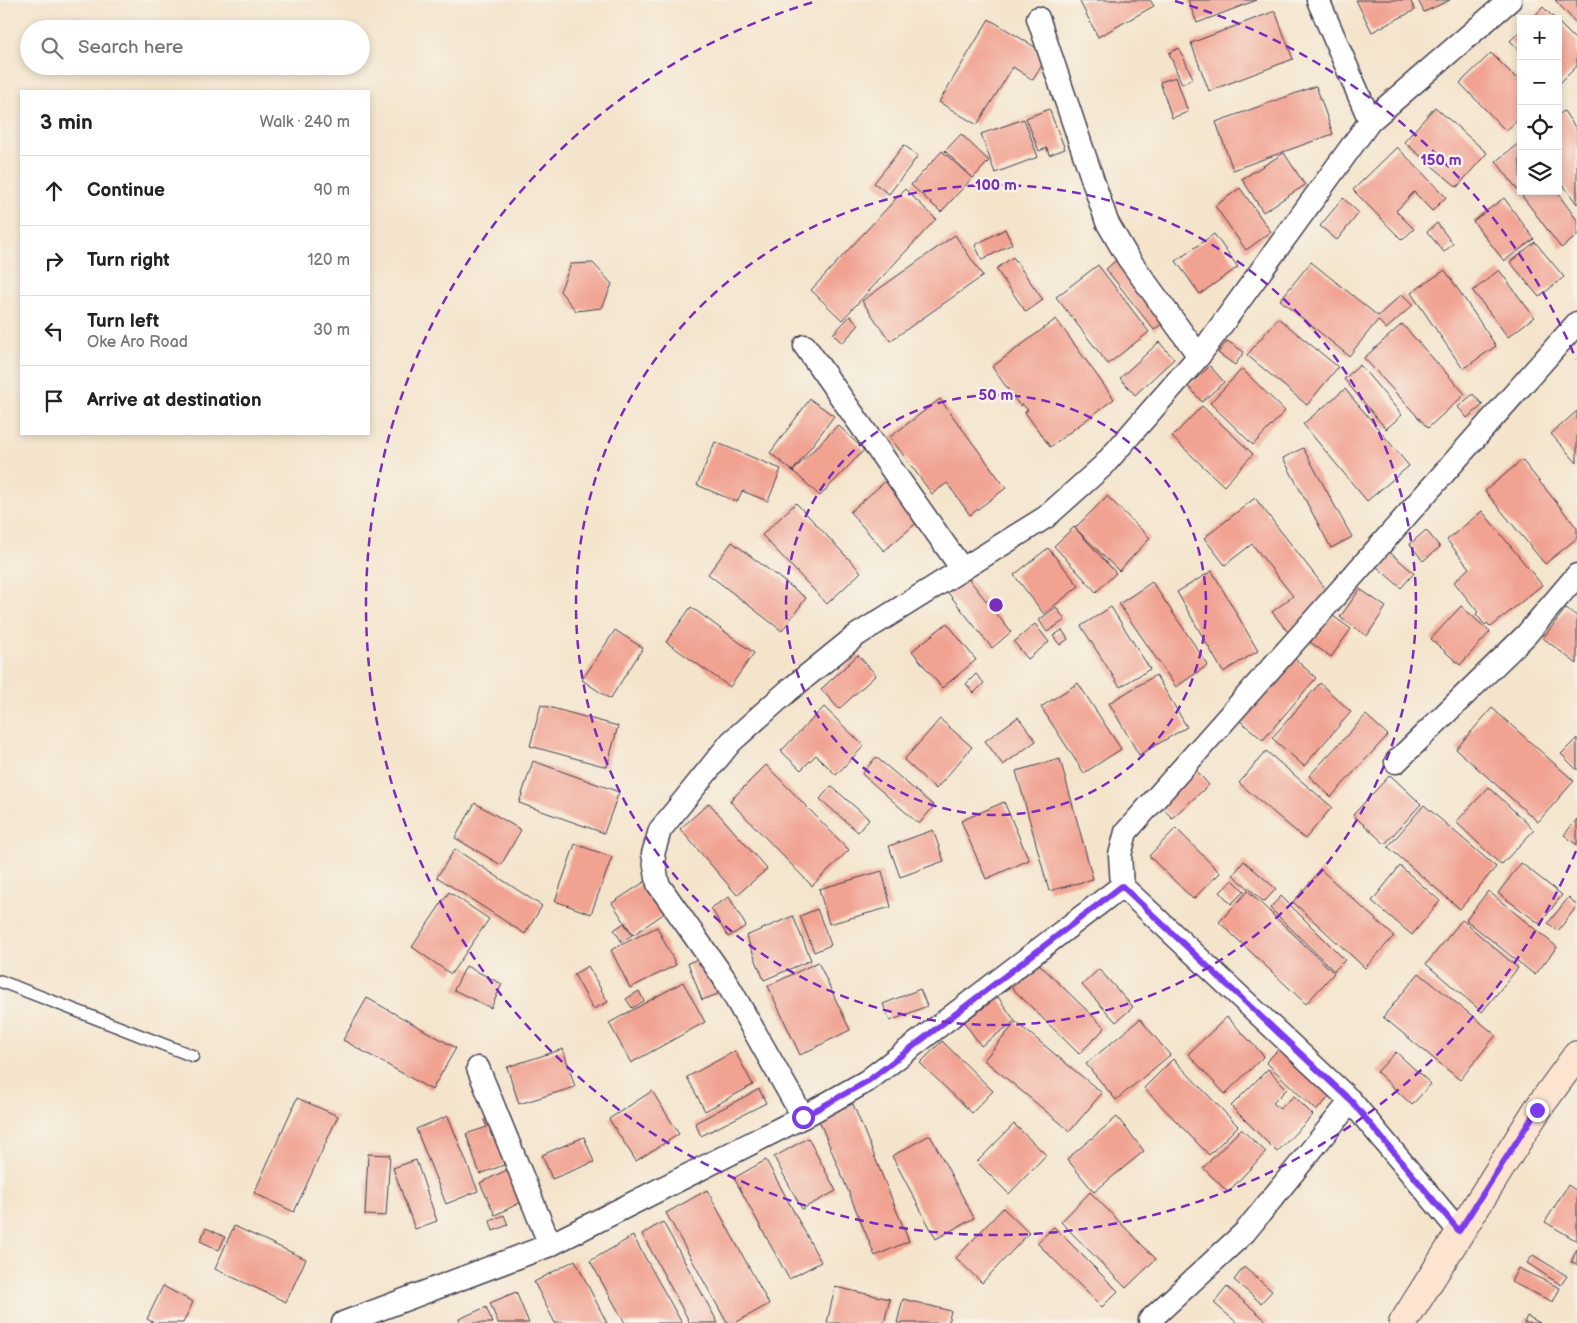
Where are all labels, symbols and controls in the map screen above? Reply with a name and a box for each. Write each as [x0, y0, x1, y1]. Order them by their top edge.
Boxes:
map controls [1517, 15, 1562, 195]
button: + [1517, 15, 1562, 60]
search box [20, 20, 370, 75]
icon: search [38, 34, 66, 62]
text: Search here [78, 36, 183, 59]
button: − [1517, 60, 1562, 105]
button: locate [1517, 105, 1562, 150]
text: 3 min [40, 110, 93, 135]
text: Walk · 240 m [260, 113, 350, 132]
button: layers [1517, 150, 1562, 195]
text: 150 m [1420, 151, 1462, 170]
text: 100 m [975, 176, 1017, 195]
icon: ahead [40, 177, 68, 205]
text: Continue [87, 179, 165, 202]
text: 90 m [314, 181, 350, 200]
icon: right [40, 247, 68, 275]
text: Turn right [87, 249, 170, 272]
text: 120 m [307, 251, 350, 270]
text: Turn left [87, 310, 159, 333]
icon: left [40, 317, 68, 345]
text: 30 m [313, 321, 350, 340]
text: Oke Aro Road [87, 333, 188, 352]
text: 50 m [979, 386, 1014, 405]
icon: arrive [40, 387, 68, 415]
text: Arrive at destination [87, 389, 262, 412]
centre of rings [987, 596, 1005, 614]
route end [1526, 1099, 1549, 1122]
route start [792, 1106, 815, 1129]

